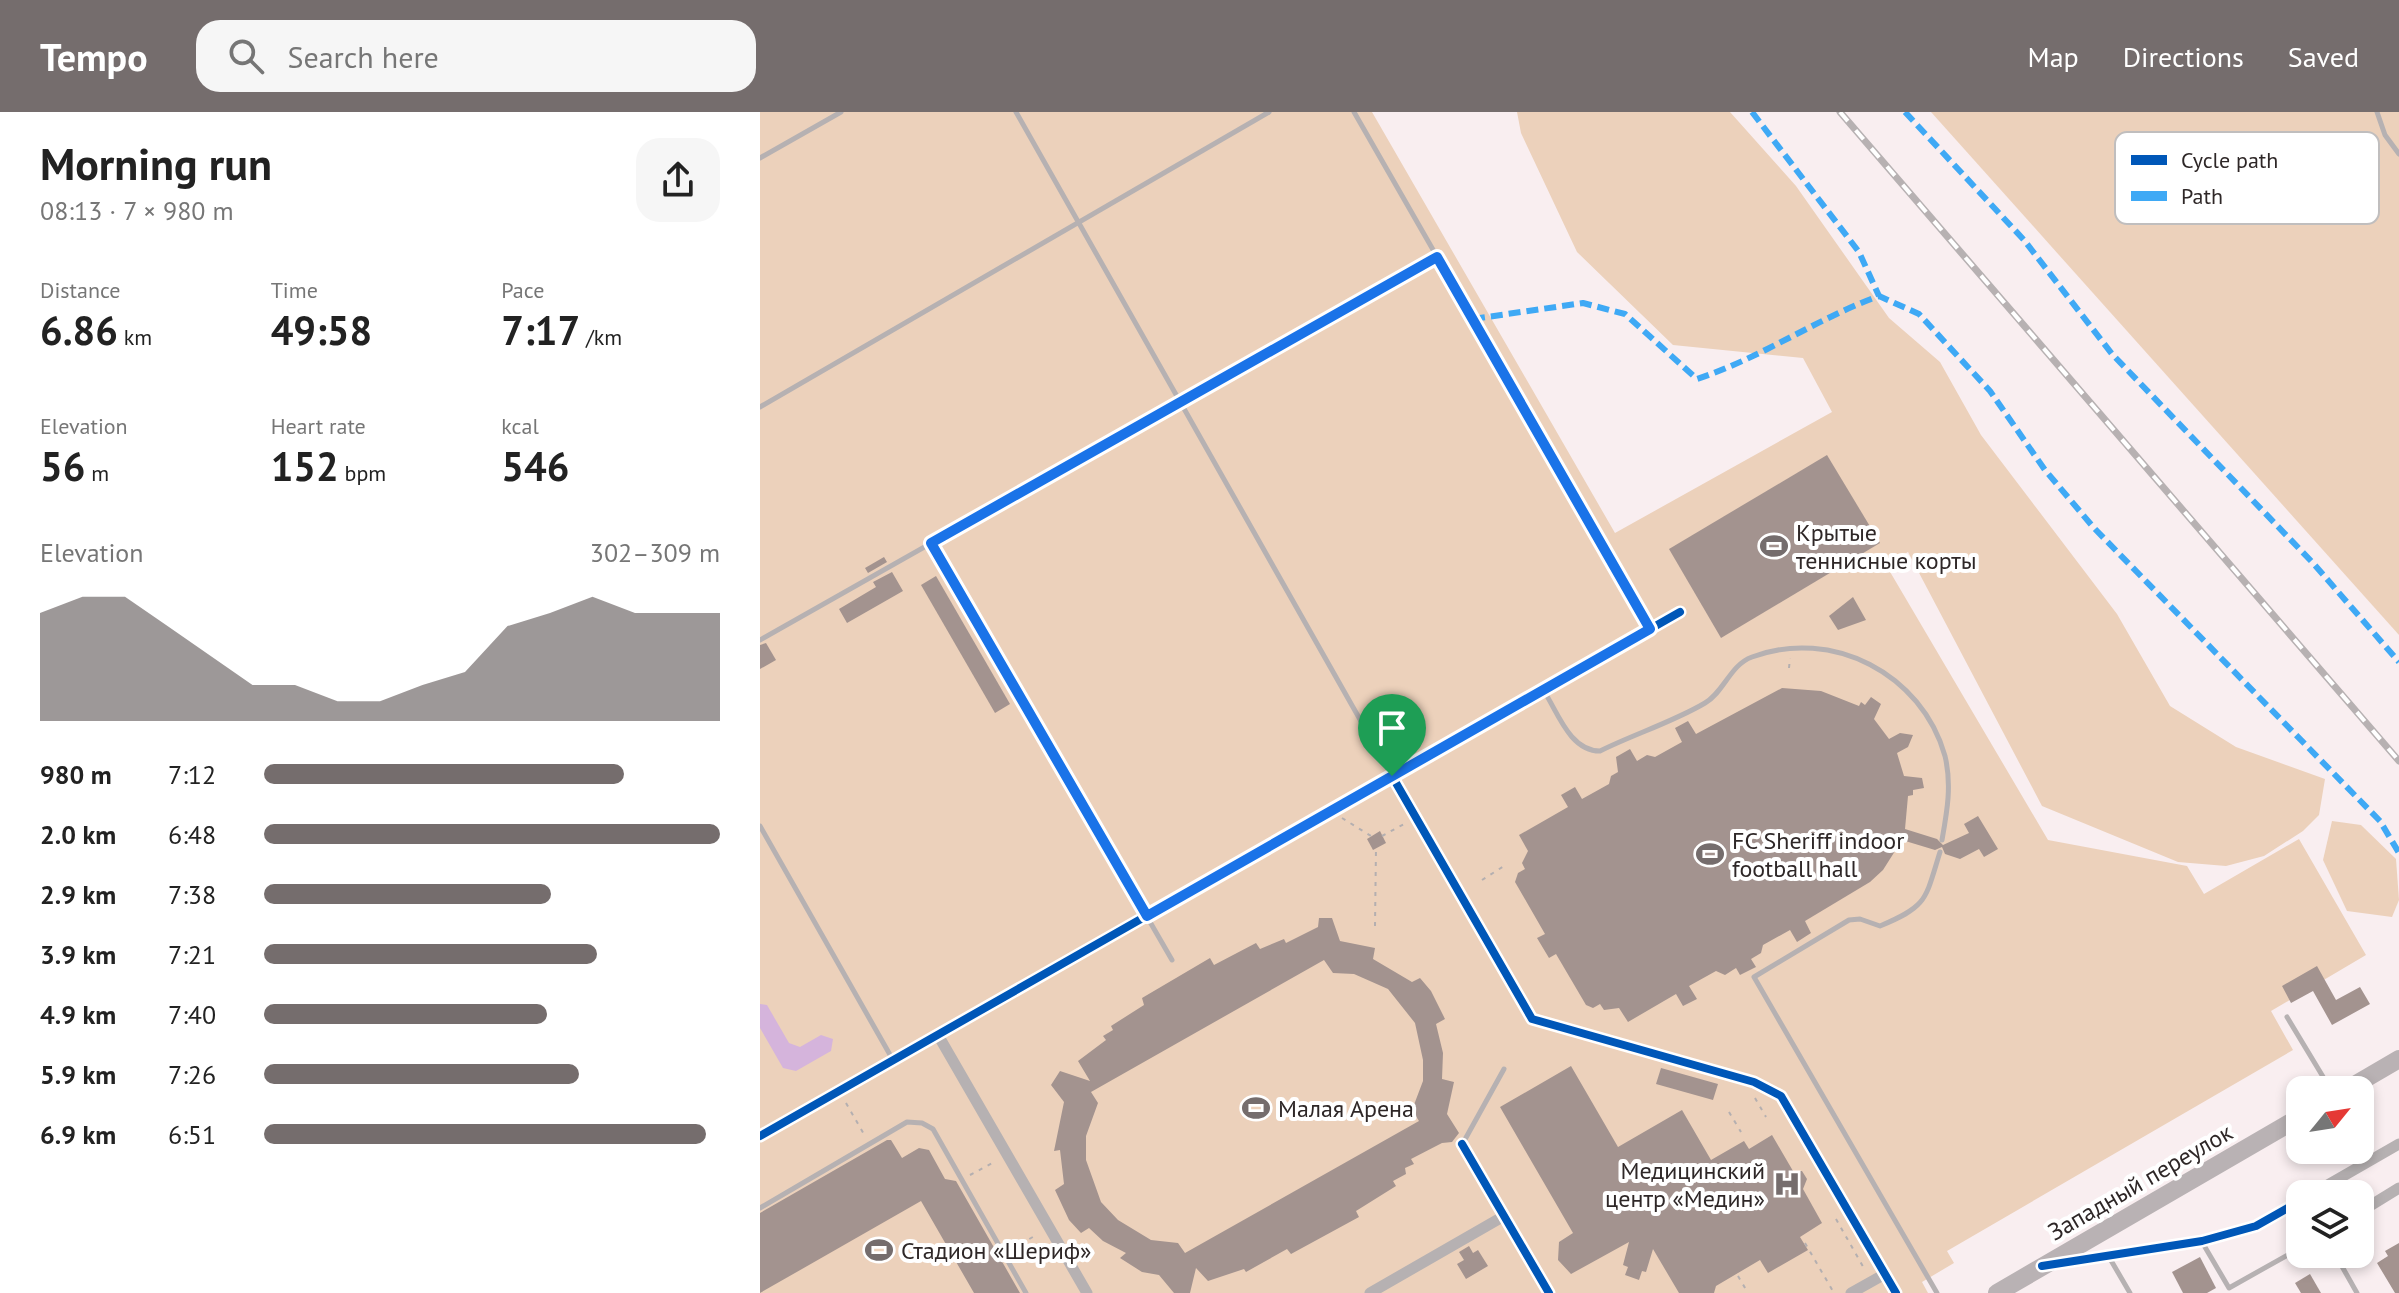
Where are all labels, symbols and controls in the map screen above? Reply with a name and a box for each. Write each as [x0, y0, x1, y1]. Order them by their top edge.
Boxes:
search box [196, 20, 756, 92]
text: Tempo [40, 32, 148, 81]
icon: search [224, 34, 268, 78]
text: Search here [288, 37, 439, 76]
text: Map [2028, 38, 2079, 75]
text: Directions [2123, 38, 2244, 75]
text: Saved [2288, 38, 2359, 75]
legend [2115, 132, 2379, 224]
text: Morning run [40, 135, 272, 192]
button: share [636, 138, 720, 222]
text: Cycle path [2181, 146, 2278, 174]
text: Path [2181, 182, 2223, 210]
text: 08:13 · 7 × 980 m [40, 194, 234, 227]
text: Distance [40, 276, 121, 304]
text: Time [271, 276, 318, 304]
text: Pace [501, 276, 544, 304]
text: 6.86 [40, 304, 118, 356]
text: 49:58 [271, 304, 372, 356]
text: 7:17 [501, 304, 580, 356]
text: km [118, 323, 152, 351]
text: /km [580, 323, 622, 351]
text: Elevation [40, 412, 128, 440]
text: Heart rate [271, 412, 366, 440]
text: kcal [501, 412, 539, 440]
text: 56 [40, 440, 85, 492]
text: 152 [271, 440, 339, 492]
text: 546 [501, 440, 569, 492]
text: m [85, 459, 109, 487]
text: bpm [339, 459, 386, 487]
place label: Крытые теннисные корты [1796, 517, 1977, 576]
sports icon: Крытые теннисные корты [1759, 531, 1789, 561]
text: Elevation [40, 536, 144, 569]
text: 302–309 m [590, 536, 720, 569]
pin [1358, 694, 1426, 776]
icon: arrive [1370, 706, 1414, 750]
text: 980 m [40, 758, 112, 791]
text: 7:12 [168, 758, 216, 791]
text: 2.0 km [40, 818, 116, 851]
text: 6:48 [168, 818, 216, 851]
place label: FC Sheriff indoor football hall [1732, 825, 1904, 884]
sports icon: FC Sheriff indoor football hall [1695, 839, 1725, 869]
text: 2.9 km [40, 878, 116, 911]
text: 7:38 [168, 878, 216, 911]
text: 3.9 km [40, 938, 116, 971]
text: 7:21 [168, 938, 216, 971]
text: 4.9 km [40, 998, 116, 1031]
text: 7:40 [168, 998, 216, 1031]
text: 5.9 km [40, 1058, 116, 1091]
text: 7:26 [168, 1058, 216, 1091]
north arrow [2286, 1076, 2374, 1164]
map controls [2286, 1076, 2374, 1268]
sports icon: Малая Арена [1241, 1093, 1271, 1123]
place label: Малая Арена [1278, 1093, 1414, 1124]
street label: Западный переулок [2042, 1116, 2238, 1247]
text: 6.9 km [40, 1118, 116, 1151]
text: 6:51 [168, 1118, 216, 1151]
place label: Медицинский центр «Медин» [1605, 1155, 1765, 1214]
hospital icon: Медицинский центр «Медин» [1772, 1169, 1802, 1199]
button: layers [2286, 1180, 2374, 1268]
sports icon: Стадион «Шериф» [864, 1235, 894, 1265]
place label: Стадион «Шериф» [901, 1235, 1092, 1266]

